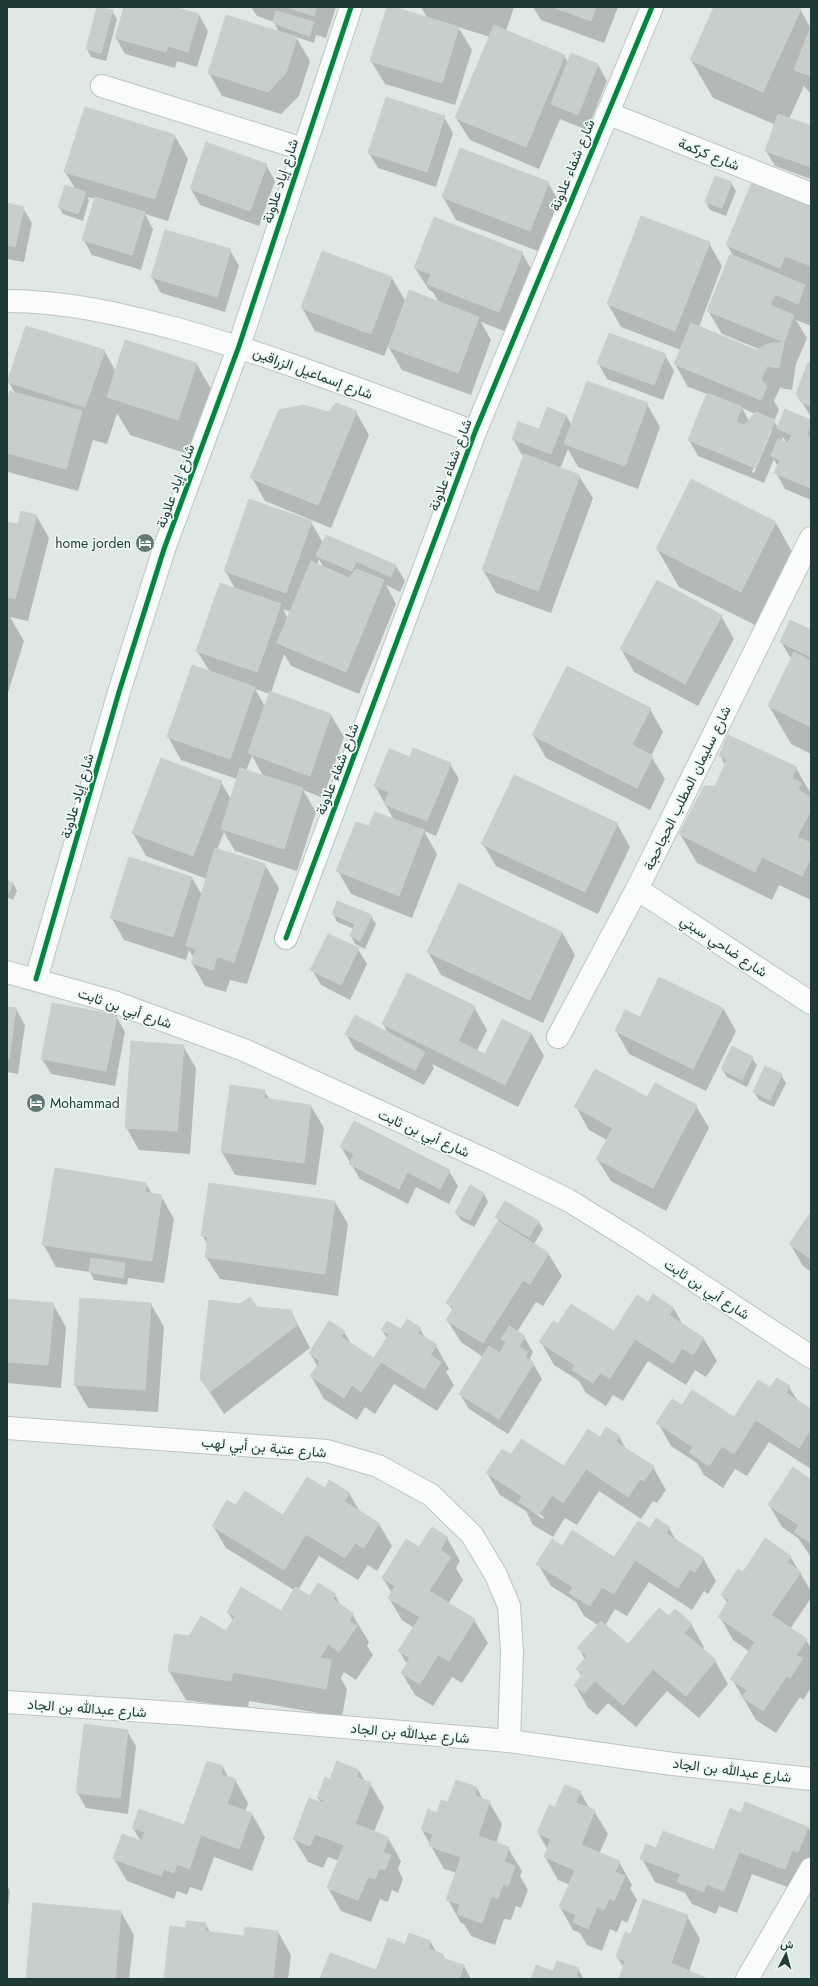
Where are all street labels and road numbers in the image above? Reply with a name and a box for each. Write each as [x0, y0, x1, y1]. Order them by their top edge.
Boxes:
street label: شارع شفاء علاونة [545, 116, 600, 214]
street label: شارع كركمة [675, 133, 743, 176]
street label: شارع إياد علاونة [257, 136, 304, 226]
street label: شارع إسماعيل الزراقين [250, 342, 376, 405]
street label: شارع شفاء علاونة [423, 416, 478, 514]
street label: شارع إياد علاونة [151, 441, 200, 531]
street label: شارع سليمان المطلب الحجاحجة [638, 702, 737, 874]
street label: شارع شفاء علاونة [310, 720, 365, 818]
street label: شارع إياد علاونة [55, 751, 100, 841]
street label: شارع ضاحي سبتي [675, 910, 772, 983]
street label: شارع أبي بن ثابت [75, 983, 175, 1035]
street label: شارع أبي بن ثابت [374, 1104, 473, 1164]
street label: شارع أبي بن ثابت [659, 1254, 754, 1326]
street label: شارع عتبة بن أبي لهب [200, 1432, 327, 1464]
street label: شارع عبدالله بن الجاد [27, 1694, 147, 1723]
street label: شارع عبدالله بن الجاد [350, 1718, 470, 1749]
street label: شارع عبدالله بن الجاد [671, 1753, 792, 1788]

